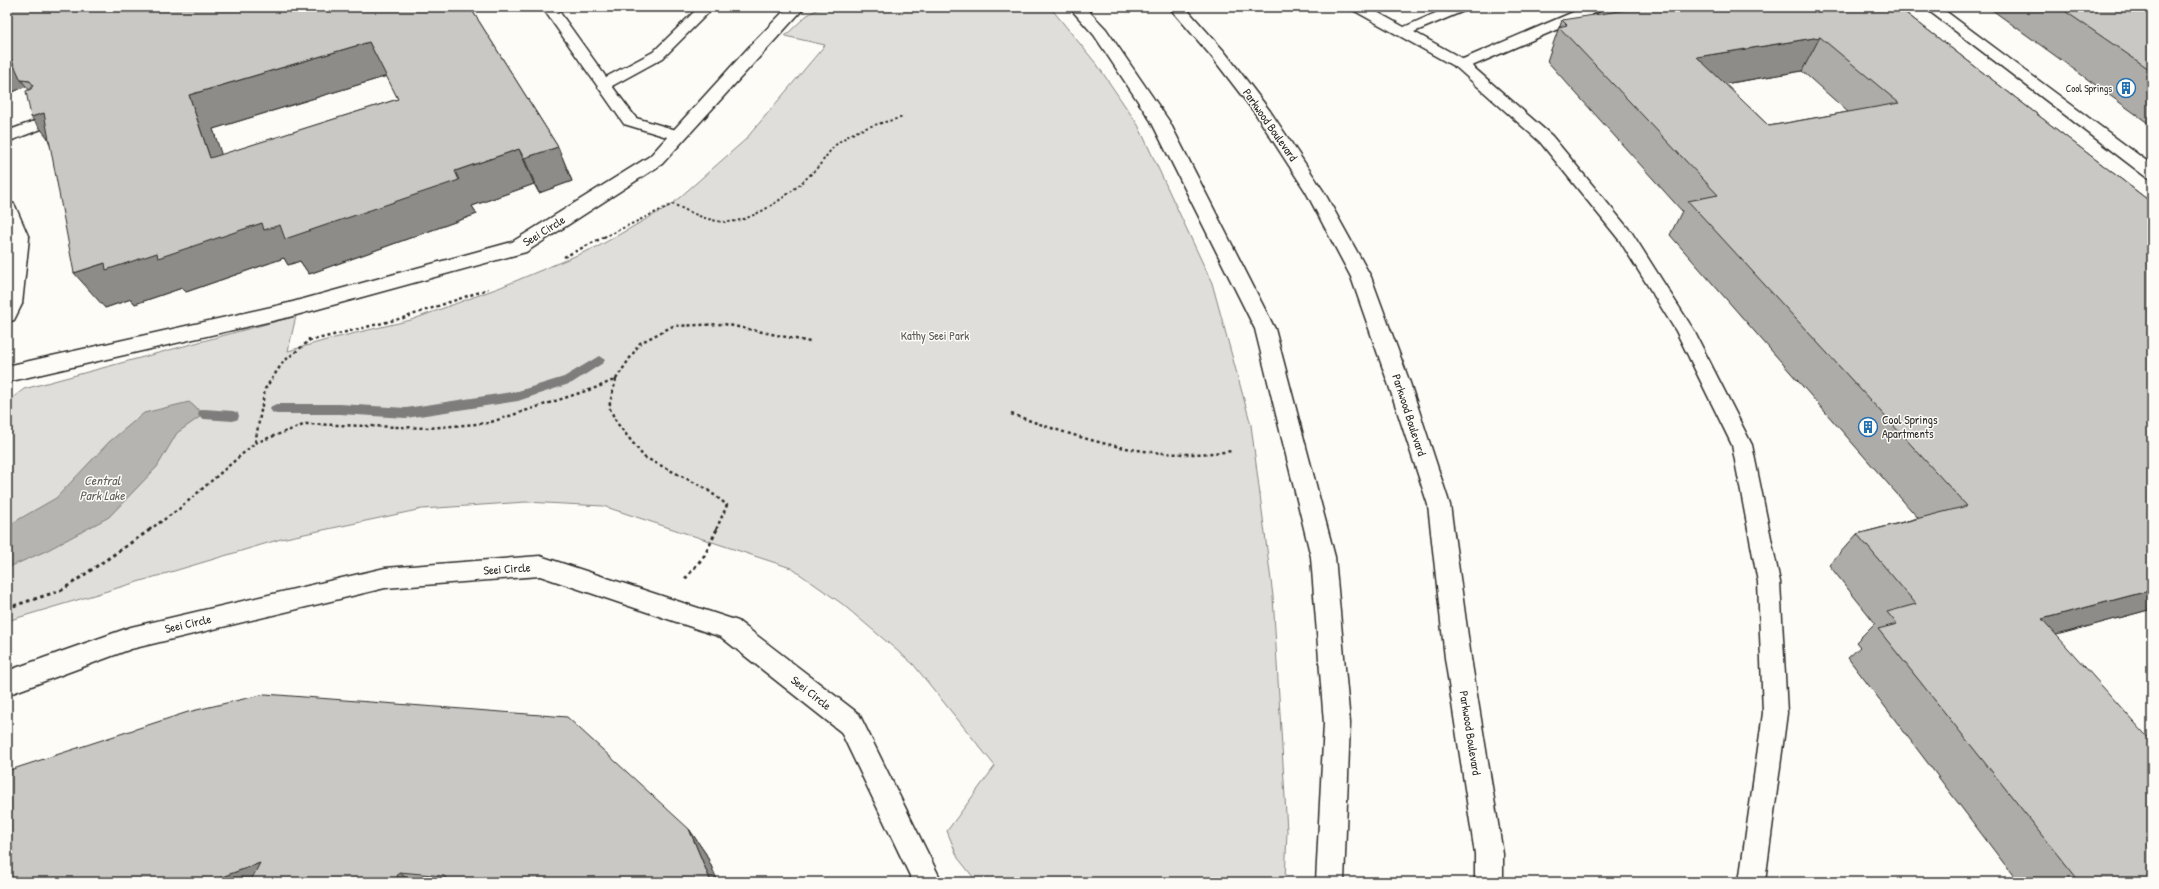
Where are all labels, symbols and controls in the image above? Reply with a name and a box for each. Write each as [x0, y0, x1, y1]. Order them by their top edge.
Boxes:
building icon: Cool Springs [2115, 77, 2137, 99]
place label: Cool Springs [2066, 82, 2112, 95]
street label: Parkwood Boulevard [1239, 85, 1302, 165]
street label: Seei Circle [519, 211, 568, 250]
park label: Kathy Seei Park [901, 327, 969, 344]
street label: Parkwood Boulevard [1388, 372, 1431, 458]
place label: Cool Springs Apartments [1882, 411, 1938, 442]
building icon: Cool Springs Apartments [1857, 416, 1879, 438]
water label: Central Park Lake [79, 471, 125, 504]
street label: Seei Circle [483, 558, 531, 579]
street label: Seei Circle [163, 610, 213, 637]
street label: Seei Circle [788, 671, 835, 714]
street label: Parkwood Boulevard [1455, 689, 1486, 777]

